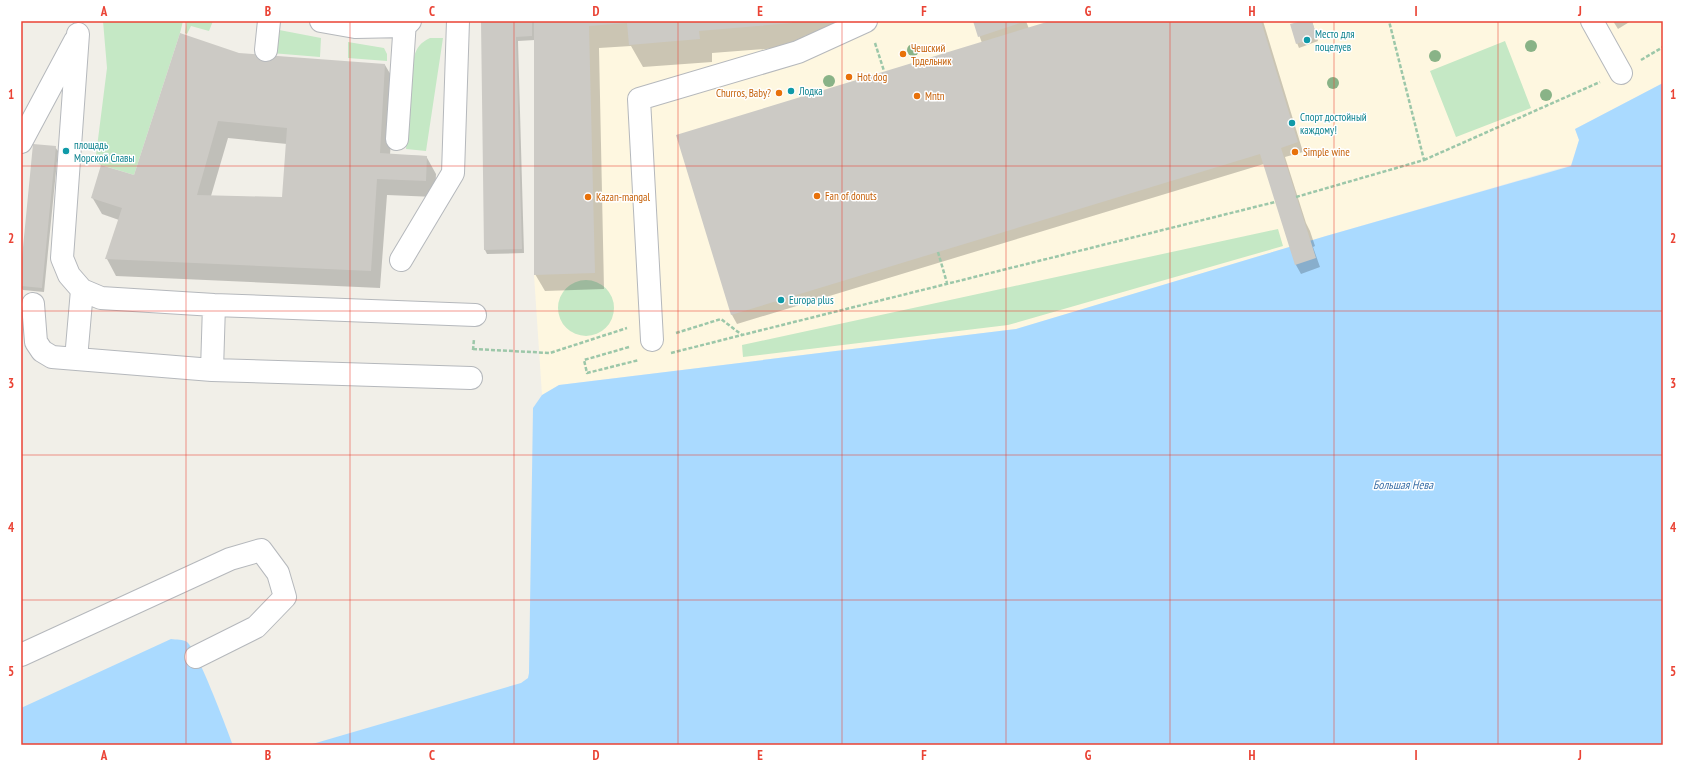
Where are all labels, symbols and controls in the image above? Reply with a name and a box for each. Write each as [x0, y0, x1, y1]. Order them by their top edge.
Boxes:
text: A [100, 3, 108, 20]
text: B [265, 3, 271, 20]
text: C [429, 3, 435, 20]
text: D [593, 3, 600, 20]
text: E [757, 3, 763, 20]
text: F [921, 3, 927, 20]
text: G [1085, 3, 1092, 20]
text: H [1249, 3, 1256, 20]
text: I [1414, 3, 1418, 20]
text: J [1577, 3, 1582, 20]
place label: Место для поцелуев [1315, 27, 1355, 54]
marker: Место для поцелуев [1302, 35, 1312, 45]
place label: Чешский Трдельник [911, 41, 952, 68]
marker: Чешский Трдельник [898, 49, 908, 59]
place label: Hot dog [857, 70, 888, 84]
marker: Hot dog [844, 72, 854, 82]
place label: Лодка [798, 84, 823, 98]
text: 1 [8, 86, 14, 103]
place label: Churros, Baby? [716, 86, 771, 100]
marker: Лодка [786, 86, 796, 96]
text: 1 [1670, 86, 1676, 103]
marker: Churros, Baby? [774, 88, 784, 98]
place label: Mntn [925, 89, 945, 103]
marker: Mntn [912, 91, 922, 101]
place label: Спорт достойный каждому! [1300, 110, 1367, 137]
marker: Спорт достойный каждому! [1287, 118, 1297, 128]
place label: площадь Морской Славы [74, 138, 134, 165]
place label: Simple wine [1303, 145, 1350, 159]
marker: площадь Морской Славы [61, 146, 71, 156]
marker: Simple wine [1290, 147, 1300, 157]
place label: Fan of donuts [825, 189, 877, 203]
place label: Kazan-mangal [596, 190, 651, 204]
marker: Fan of donuts [812, 191, 822, 201]
marker: Kazan-mangal [583, 192, 593, 202]
text: 2 [8, 230, 14, 247]
text: 2 [1670, 230, 1676, 247]
place label: Europa plus [789, 293, 834, 307]
marker: Europa plus [776, 295, 786, 305]
text: 3 [8, 375, 14, 392]
text: 3 [1670, 375, 1676, 392]
water label: Большая Нева [1373, 477, 1434, 492]
text: 4 [8, 519, 15, 536]
text: 4 [1670, 519, 1677, 536]
text: 5 [8, 663, 14, 680]
text: 5 [1670, 663, 1676, 680]
text: A [100, 747, 108, 764]
text: B [265, 747, 271, 764]
text: C [429, 747, 435, 764]
text: D [593, 747, 600, 764]
text: E [757, 747, 763, 764]
text: F [921, 747, 927, 764]
text: G [1085, 747, 1092, 764]
text: H [1249, 747, 1256, 764]
text: I [1414, 747, 1418, 764]
text: J [1577, 747, 1582, 764]

